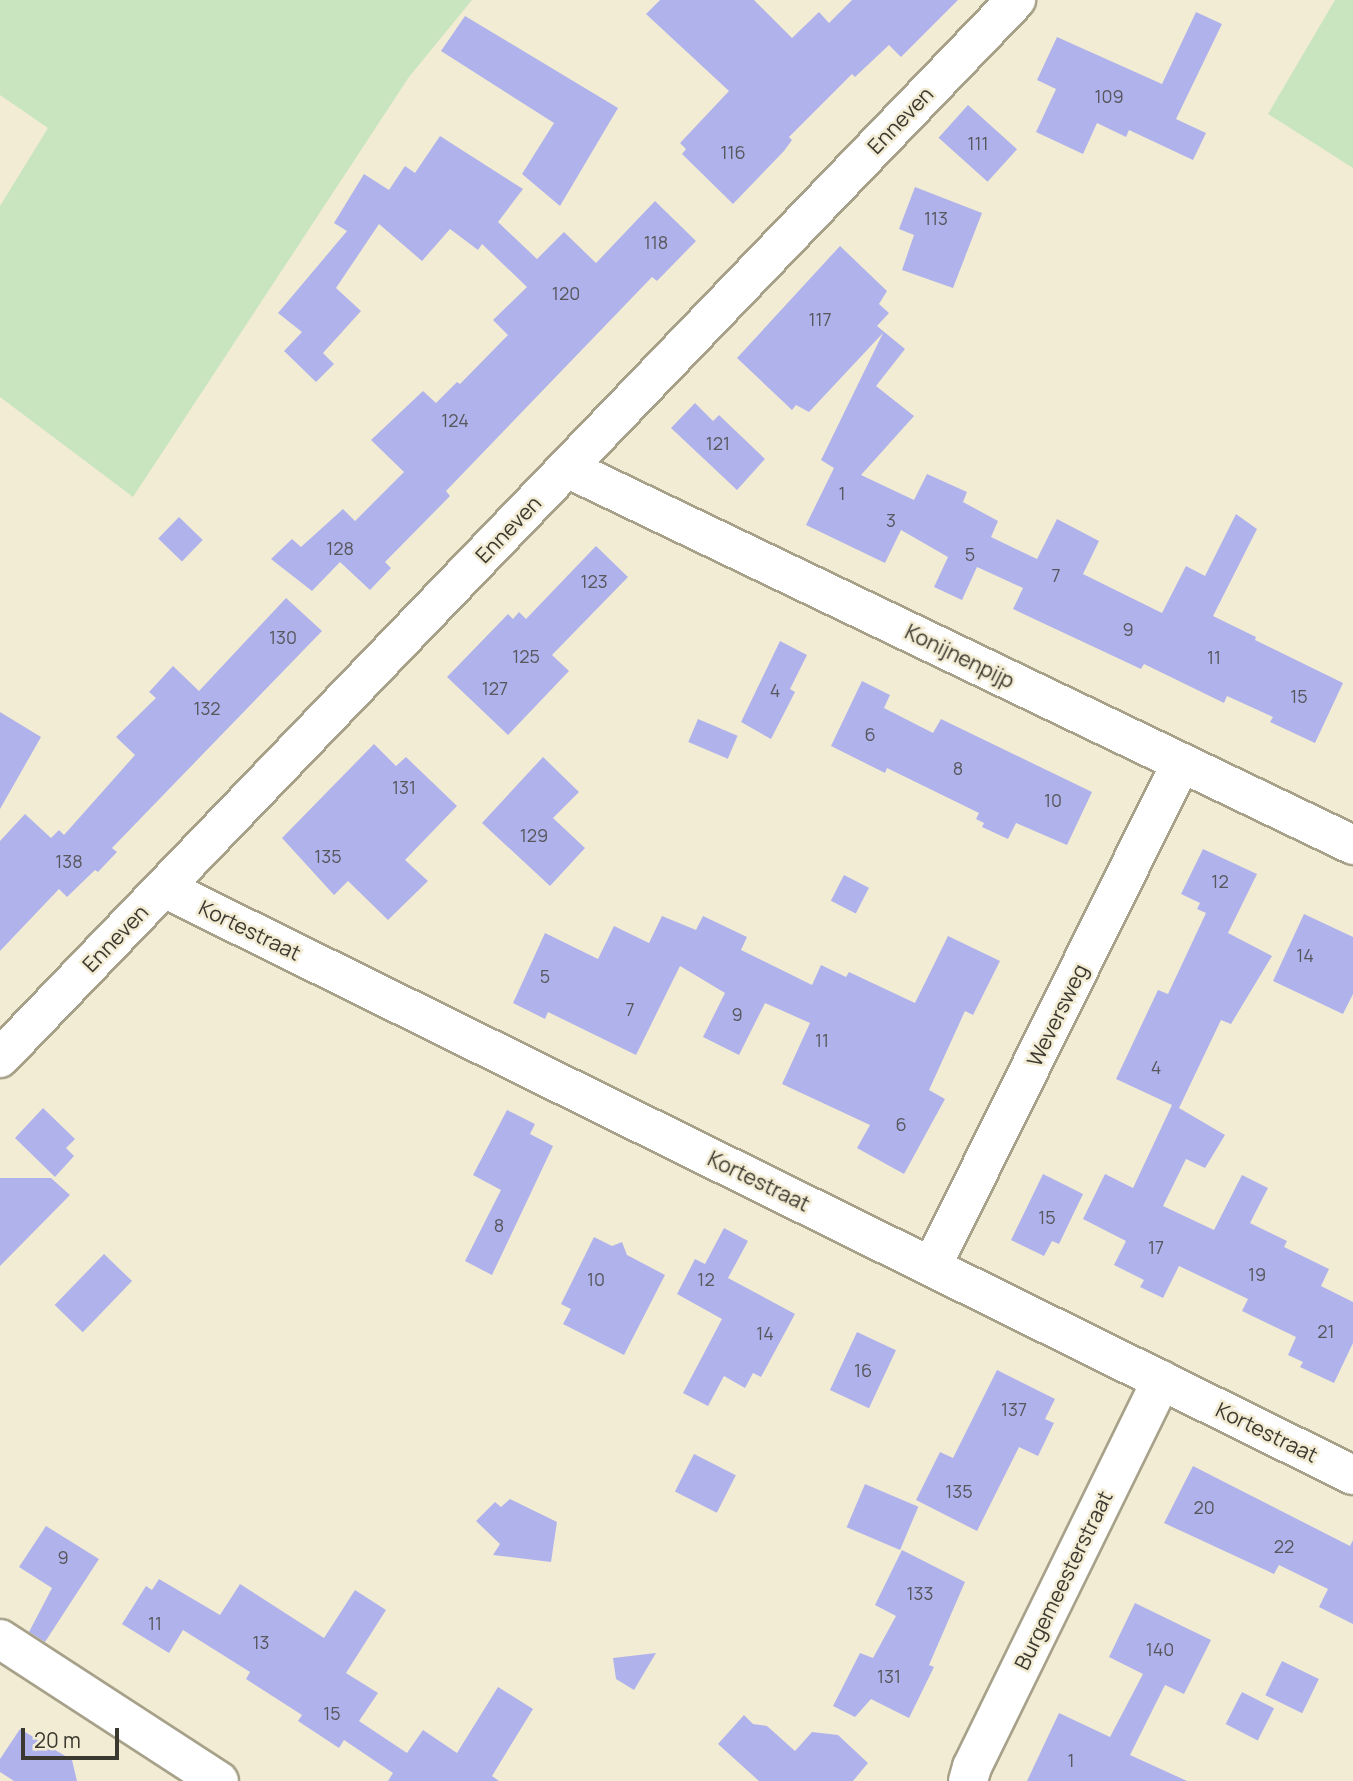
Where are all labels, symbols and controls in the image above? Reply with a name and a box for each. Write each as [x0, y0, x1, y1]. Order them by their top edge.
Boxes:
street label: Enneven [862, 81, 938, 159]
house number: 109 [1094, 85, 1124, 107]
house number: 111 [967, 132, 989, 154]
house number: 116 [720, 141, 746, 163]
house number: 113 [924, 207, 948, 229]
house number: 118 [644, 231, 668, 253]
house number: 120 [552, 282, 580, 304]
house number: 117 [808, 308, 832, 330]
house number: 124 [441, 409, 469, 431]
house number: 121 [706, 432, 730, 454]
house number: 1 [838, 482, 846, 504]
street label: Enneven [470, 490, 546, 568]
house number: 3 [886, 509, 896, 531]
house number: 128 [326, 537, 354, 559]
house number: 5 [965, 543, 975, 565]
house number: 7 [1051, 564, 1061, 586]
house number: 123 [580, 570, 608, 592]
house number: 9 [1122, 618, 1134, 640]
street label: Konijnenpijp [901, 619, 1019, 693]
house number: 130 [269, 626, 297, 648]
house number: 125 [512, 645, 540, 667]
house number: 11 [1207, 646, 1221, 668]
house number: 127 [482, 677, 508, 699]
house number: 4 [770, 679, 780, 701]
house number: 15 [1290, 685, 1308, 707]
house number: 132 [193, 697, 221, 719]
house number: 6 [864, 723, 876, 745]
house number: 8 [953, 757, 963, 779]
house number: 131 [392, 776, 416, 798]
house number: 10 [1044, 789, 1062, 811]
house number: 129 [520, 824, 548, 846]
house number: 135 [314, 845, 342, 867]
house number: 138 [55, 850, 83, 872]
house number: 12 [1211, 870, 1229, 892]
street label: Kortestraat [195, 895, 305, 965]
street label: Enneven [77, 899, 153, 977]
house number: 14 [1296, 944, 1314, 966]
street label: Weversweg [1021, 960, 1093, 1070]
house number: 5 [540, 965, 550, 987]
house number: 7 [625, 998, 635, 1020]
house number: 9 [731, 1003, 743, 1025]
house number: 11 [815, 1029, 829, 1051]
house number: 4 [1151, 1056, 1161, 1078]
house number: 6 [895, 1113, 907, 1135]
street label: Kortestraat [704, 1146, 814, 1216]
house number: 15 [1038, 1206, 1056, 1228]
house number: 8 [494, 1214, 504, 1236]
house number: 17 [1148, 1236, 1164, 1258]
house number: 19 [1248, 1263, 1266, 1285]
house number: 10 [587, 1268, 605, 1290]
house number: 12 [697, 1268, 715, 1290]
house number: 21 [1317, 1320, 1335, 1342]
house number: 14 [756, 1322, 774, 1344]
house number: 16 [854, 1359, 872, 1381]
street label: Kortestraat [1212, 1397, 1322, 1467]
house number: 137 [1001, 1398, 1027, 1420]
house number: 135 [945, 1480, 973, 1502]
street label: Burgemeesterstraat [1009, 1486, 1117, 1674]
house number: 20 [1193, 1496, 1215, 1518]
house number: 22 [1274, 1535, 1294, 1557]
house number: 9 [57, 1546, 69, 1568]
house number: 133 [907, 1582, 933, 1604]
house number: 11 [148, 1612, 162, 1634]
house number: 13 [253, 1631, 269, 1653]
house number: 140 [1146, 1638, 1174, 1660]
house number: 131 [877, 1665, 901, 1687]
house number: 15 [323, 1702, 341, 1724]
scale bar [24, 1714, 122, 1758]
text: 20 m [34, 1726, 81, 1754]
house number: 1 [1067, 1749, 1075, 1771]

